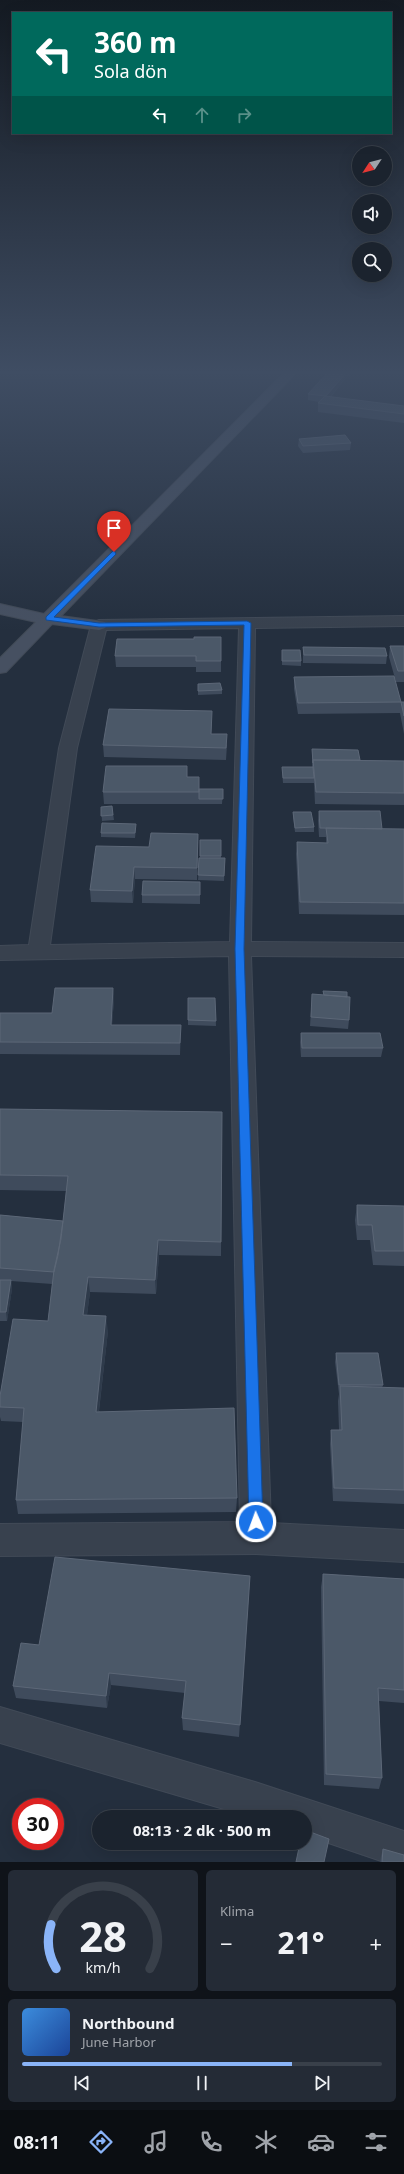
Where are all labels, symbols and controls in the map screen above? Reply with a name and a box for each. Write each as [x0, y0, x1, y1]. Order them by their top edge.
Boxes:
text: 360 m [94, 23, 177, 61]
icon: left [28, 28, 80, 80]
text: Sola dön [94, 59, 167, 83]
icon: left [149, 104, 171, 126]
icon: ahead [191, 104, 213, 126]
icon: right [233, 104, 255, 126]
north arrow [352, 146, 392, 186]
map controls [352, 146, 392, 282]
button: sound [352, 194, 392, 234]
button: search [352, 242, 392, 282]
pin [97, 511, 131, 552]
icon: arrive [103, 517, 125, 539]
position arrow [235, 1501, 277, 1543]
speed limit sign: 30 [12, 1798, 64, 1850]
text: 08:13 · 2 dk · 500 m [133, 1820, 271, 1840]
text: Klima [220, 1902, 254, 1920]
text: 28 [79, 1907, 127, 1963]
text: 21° [277, 1922, 325, 1963]
text: − [220, 1928, 233, 1958]
text: + [369, 1928, 382, 1958]
text: km/h [85, 1957, 121, 1976]
text: Northbound [82, 2013, 174, 2033]
text: June Harbor [82, 2033, 156, 2051]
icon: previous [71, 2072, 93, 2094]
icon: pause [191, 2072, 213, 2094]
icon: next [311, 2072, 333, 2094]
icon: directions [87, 2128, 115, 2156]
icon: music [142, 2128, 170, 2156]
icon: phone [197, 2128, 225, 2156]
icon: climate [252, 2128, 280, 2156]
icon: car [307, 2128, 335, 2156]
icon: filters [362, 2128, 390, 2156]
text: 08:11 [14, 2130, 60, 2154]

